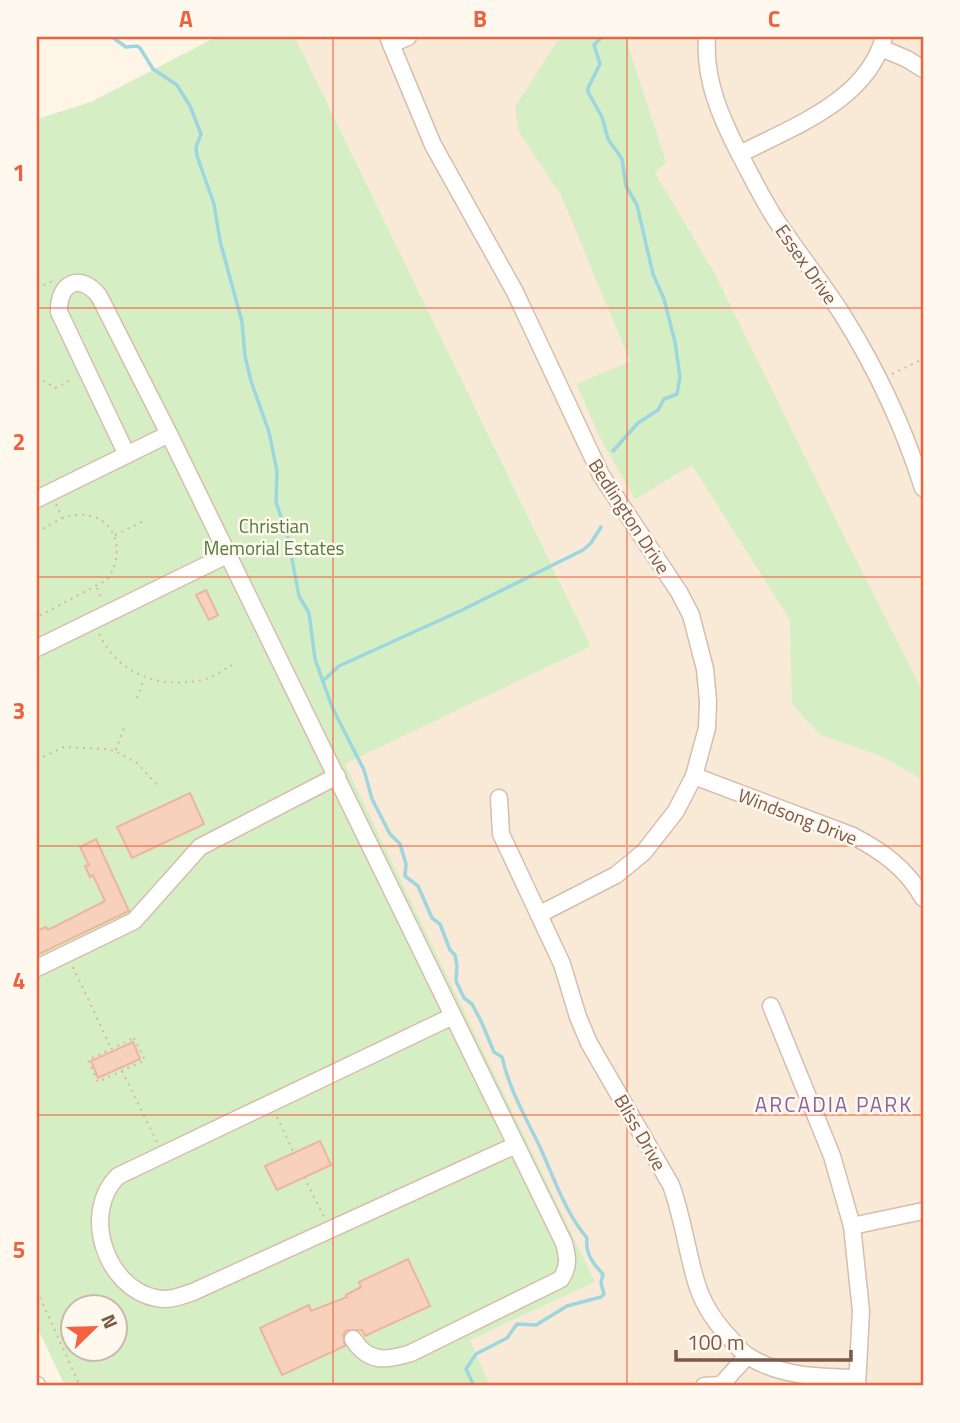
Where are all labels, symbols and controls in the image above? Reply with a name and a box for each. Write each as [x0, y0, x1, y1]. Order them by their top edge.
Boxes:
text: A [179, 1, 193, 36]
text: B [473, 1, 487, 36]
text: C [768, 1, 780, 36]
text: 1 [13, 155, 25, 190]
street label: Essex Drive [769, 218, 845, 310]
text: 2 [13, 424, 25, 459]
street label: Bedlington Drive [582, 453, 678, 579]
park label: Christian Memorial Estates [204, 511, 345, 562]
text: 3 [13, 693, 25, 728]
street label: Windsong Drive [734, 780, 862, 852]
text: 4 [13, 963, 25, 998]
district label: ARCADIA PARK [755, 1088, 913, 1120]
street label: Bliss Drive [608, 1089, 674, 1175]
text: 5 [13, 1232, 25, 1267]
north arrow [60, 1294, 130, 1364]
text: N [94, 1309, 126, 1333]
scale bar [676, 1318, 852, 1362]
text: 100 m [687, 1326, 744, 1358]

